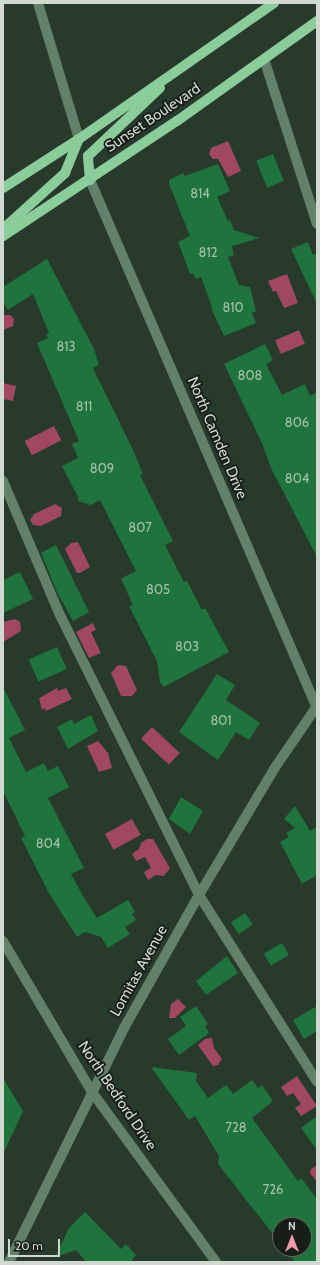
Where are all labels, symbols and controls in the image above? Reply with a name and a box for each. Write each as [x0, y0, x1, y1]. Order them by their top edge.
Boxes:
street label: Sunset Boulevard [102, 80, 204, 156]
house number: 814 [190, 185, 210, 201]
house number: 812 [199, 244, 217, 260]
house number: 810 [222, 299, 244, 315]
house number: 813 [56, 338, 76, 354]
house number: 808 [238, 367, 262, 383]
street label: North Camden Drive [183, 374, 251, 502]
house number: 811 [76, 398, 92, 414]
house number: 806 [285, 414, 309, 430]
house number: 809 [90, 460, 114, 476]
house number: 804 [285, 470, 309, 486]
house number: 807 [128, 519, 152, 535]
house number: 805 [146, 581, 170, 597]
house number: 803 [175, 638, 199, 654]
house number: 801 [210, 712, 232, 728]
house number: 804 [36, 835, 60, 851]
street label: Lomitas Avenue [107, 922, 171, 1020]
street label: North Bedford Drive [74, 1038, 160, 1154]
house number: 728 [225, 1119, 247, 1135]
house number: 726 [263, 1181, 283, 1197]
north arrow [272, 1217, 312, 1257]
text: N [288, 1219, 296, 1233]
scale bar [10, 1231, 62, 1257]
text: 20 m [15, 1238, 43, 1253]

